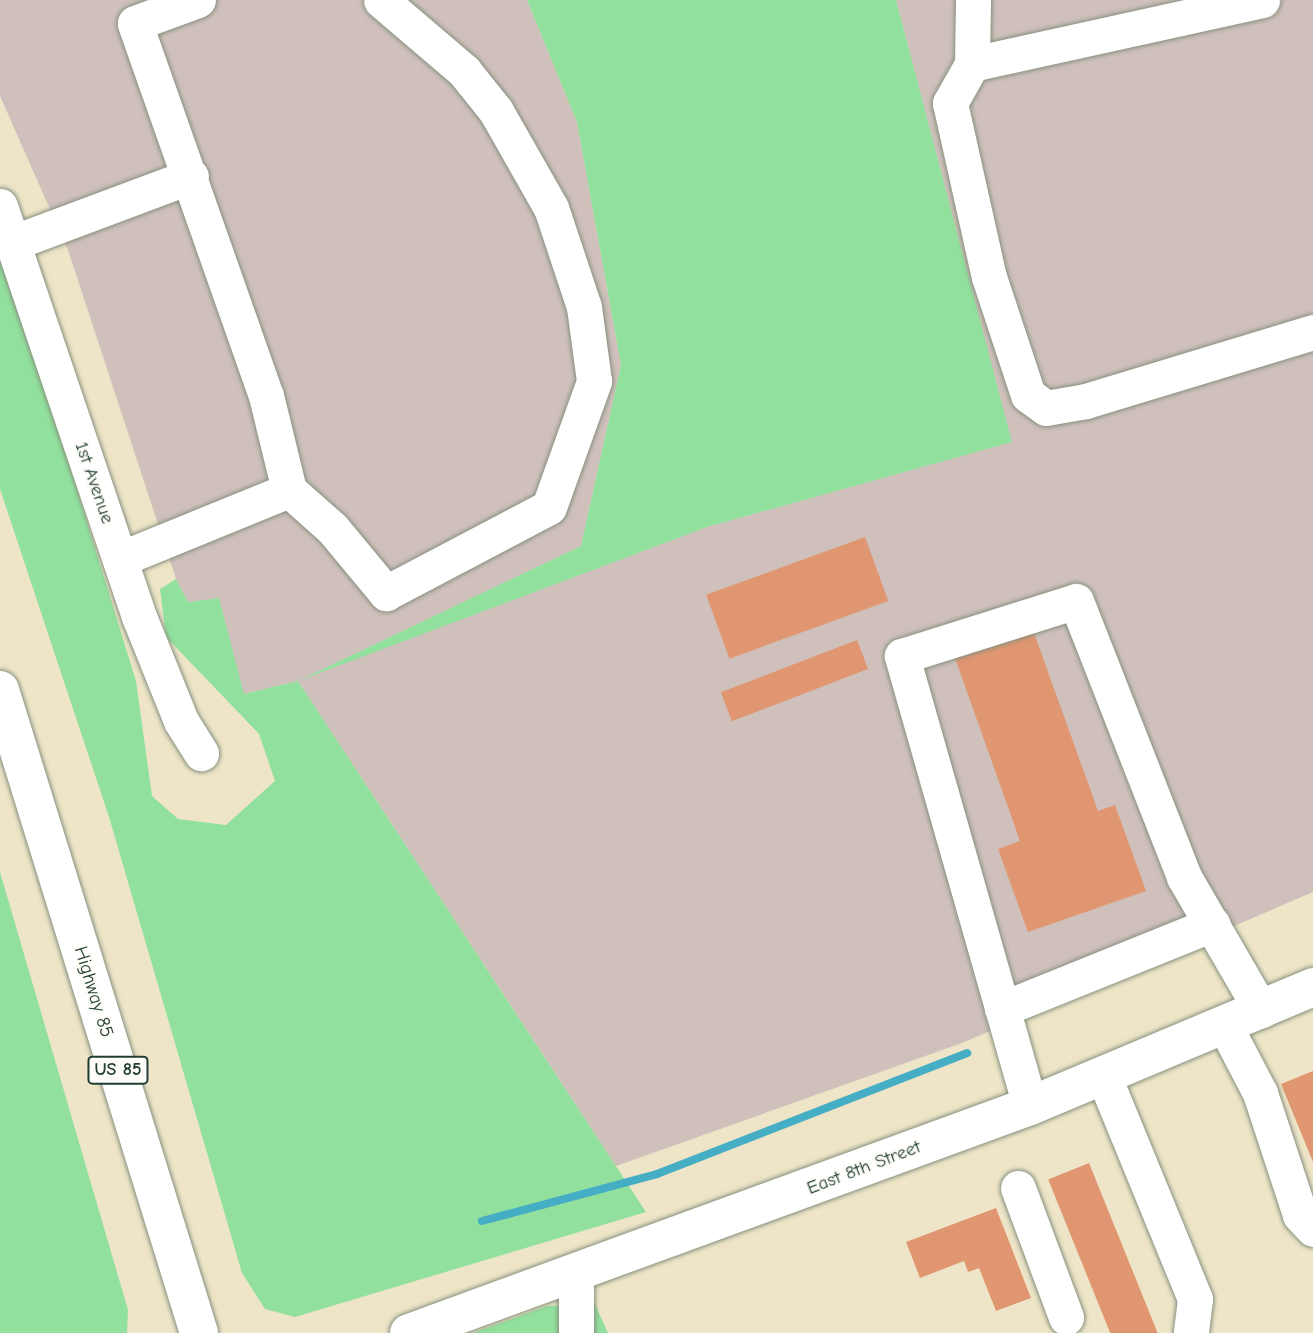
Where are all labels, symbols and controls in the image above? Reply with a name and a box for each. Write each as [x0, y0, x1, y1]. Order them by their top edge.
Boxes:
street label: 1st Avenue [69, 439, 119, 527]
street label: Highway 85 [68, 944, 118, 1040]
road number: US 85 [86, 1056, 150, 1084]
street label: East 8th Street [804, 1136, 924, 1200]

